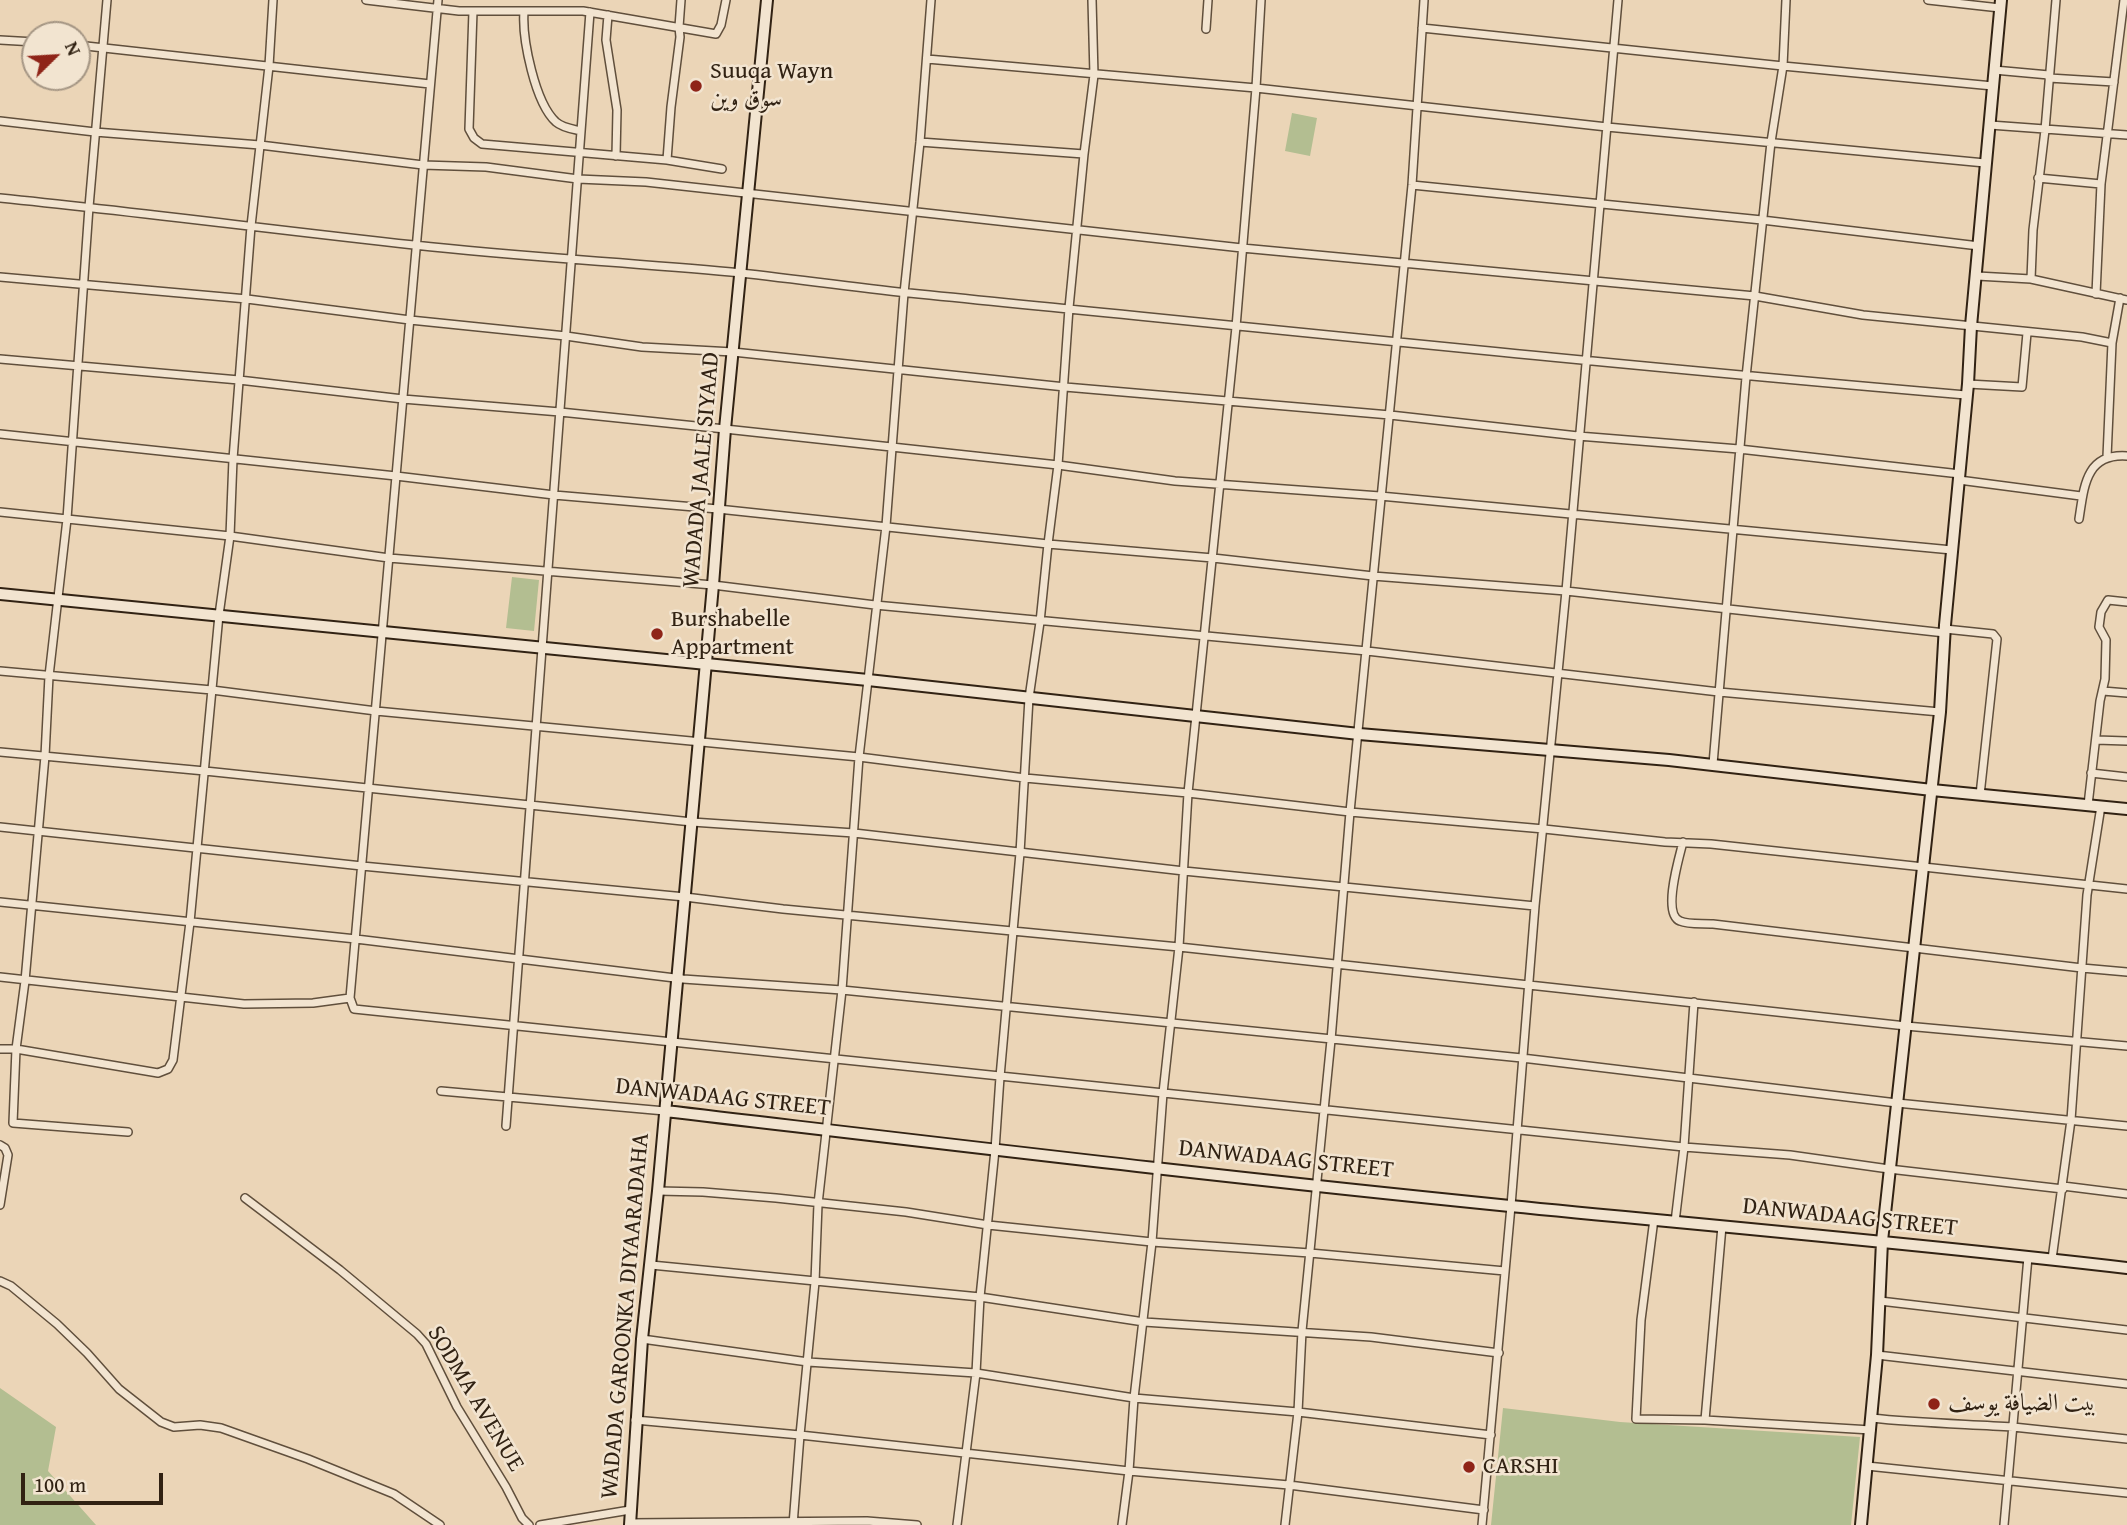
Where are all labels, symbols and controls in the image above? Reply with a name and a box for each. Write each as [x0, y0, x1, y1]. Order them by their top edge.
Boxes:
north arrow [21, 21, 91, 91]
text: N [58, 37, 89, 60]
place label: Suuqa Wayn سوق وين [710, 58, 833, 114]
marker: Suuqa Wayn سوق وين [688, 78, 704, 94]
street label: WADADA JAALE SIYAAD [677, 351, 727, 589]
place label: Burshabelle Appartment [671, 606, 794, 662]
marker: Burshabelle Appartment [649, 626, 665, 642]
street label: DANWADAAG STREET [614, 1072, 832, 1124]
street label: WADADA GAROONKA DIYAARADAHA [596, 1132, 656, 1500]
street label: DANWADAAG STREET [1177, 1134, 1395, 1186]
street label: DANWADAAG STREET [1741, 1192, 1959, 1244]
street label: SODMA AVENUE [420, 1321, 530, 1477]
place label: بيت الضيافة يوسف [1948, 1390, 2096, 1418]
marker: بيت الضيافة يوسف [1926, 1396, 1942, 1412]
place label: CARSHI [1483, 1453, 1559, 1481]
scale bar [24, 1458, 166, 1502]
marker: CARSHI [1461, 1459, 1477, 1475]
text: 100 m [34, 1469, 86, 1500]

